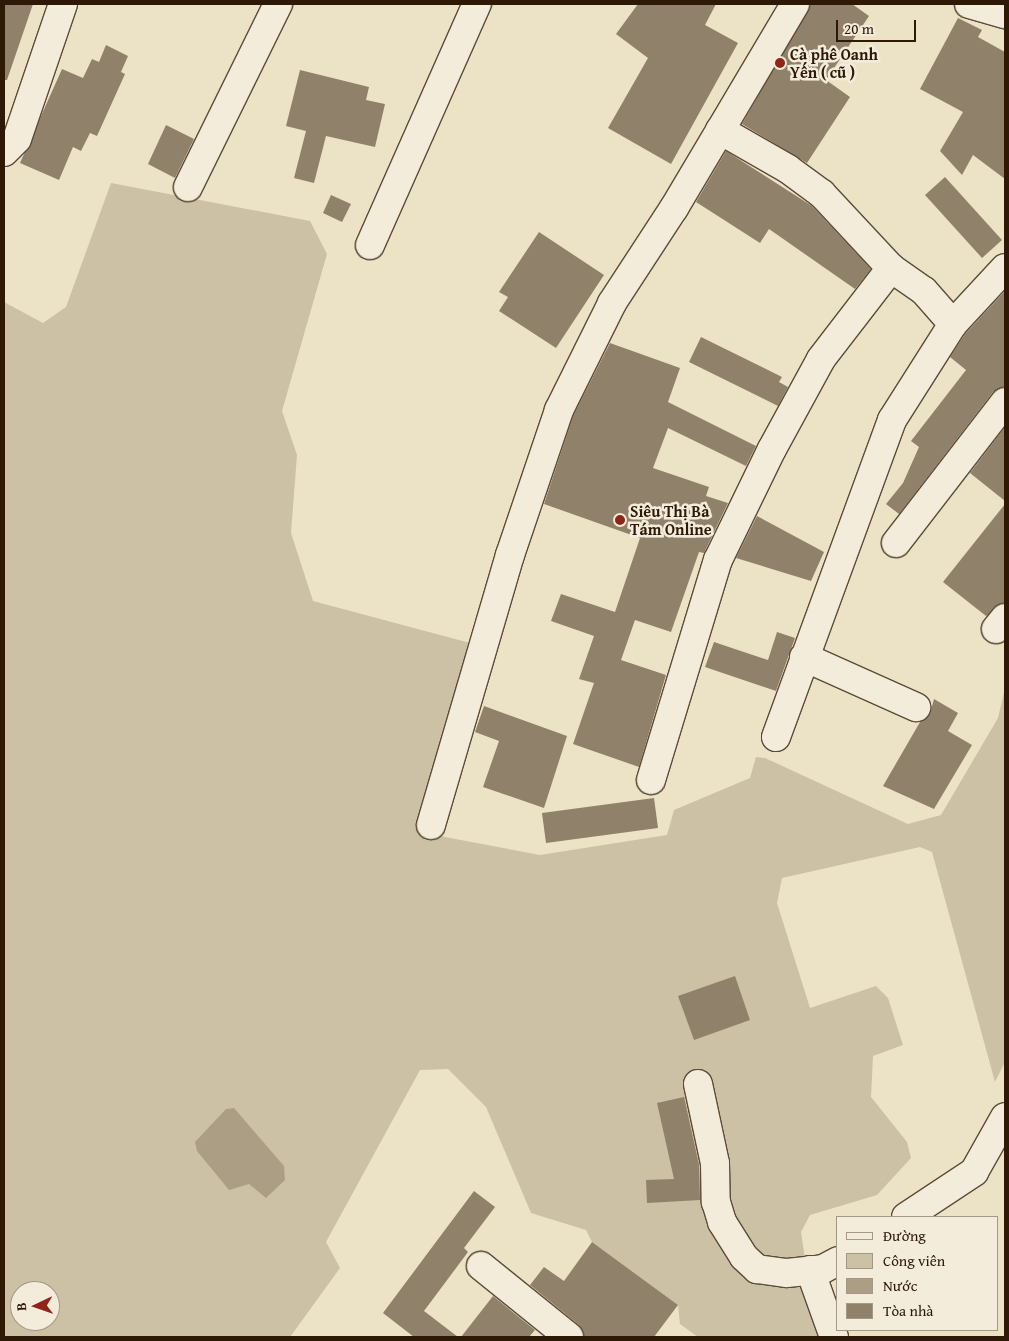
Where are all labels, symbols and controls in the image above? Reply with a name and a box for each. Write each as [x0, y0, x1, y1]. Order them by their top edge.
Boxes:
scale bar [839, 10, 919, 42]
text: 20 m [844, 18, 874, 39]
place label: Cà phê Oanh Yến ( cũ ) [790, 44, 878, 82]
marker: Cà phê Oanh Yến ( cũ ) [774, 57, 786, 69]
place label: Siêu Thị Bà Tám Online [630, 501, 712, 539]
marker: Siêu Thị Bà Tám Online [614, 514, 626, 526]
legend [836, 1216, 999, 1331]
text: Đường [883, 1225, 926, 1246]
text: Công viên [883, 1250, 945, 1271]
text: Nước [883, 1275, 917, 1296]
north arrow [10, 1281, 60, 1331]
text: Tòa nhà [883, 1300, 933, 1321]
text: B [11, 1302, 31, 1312]

